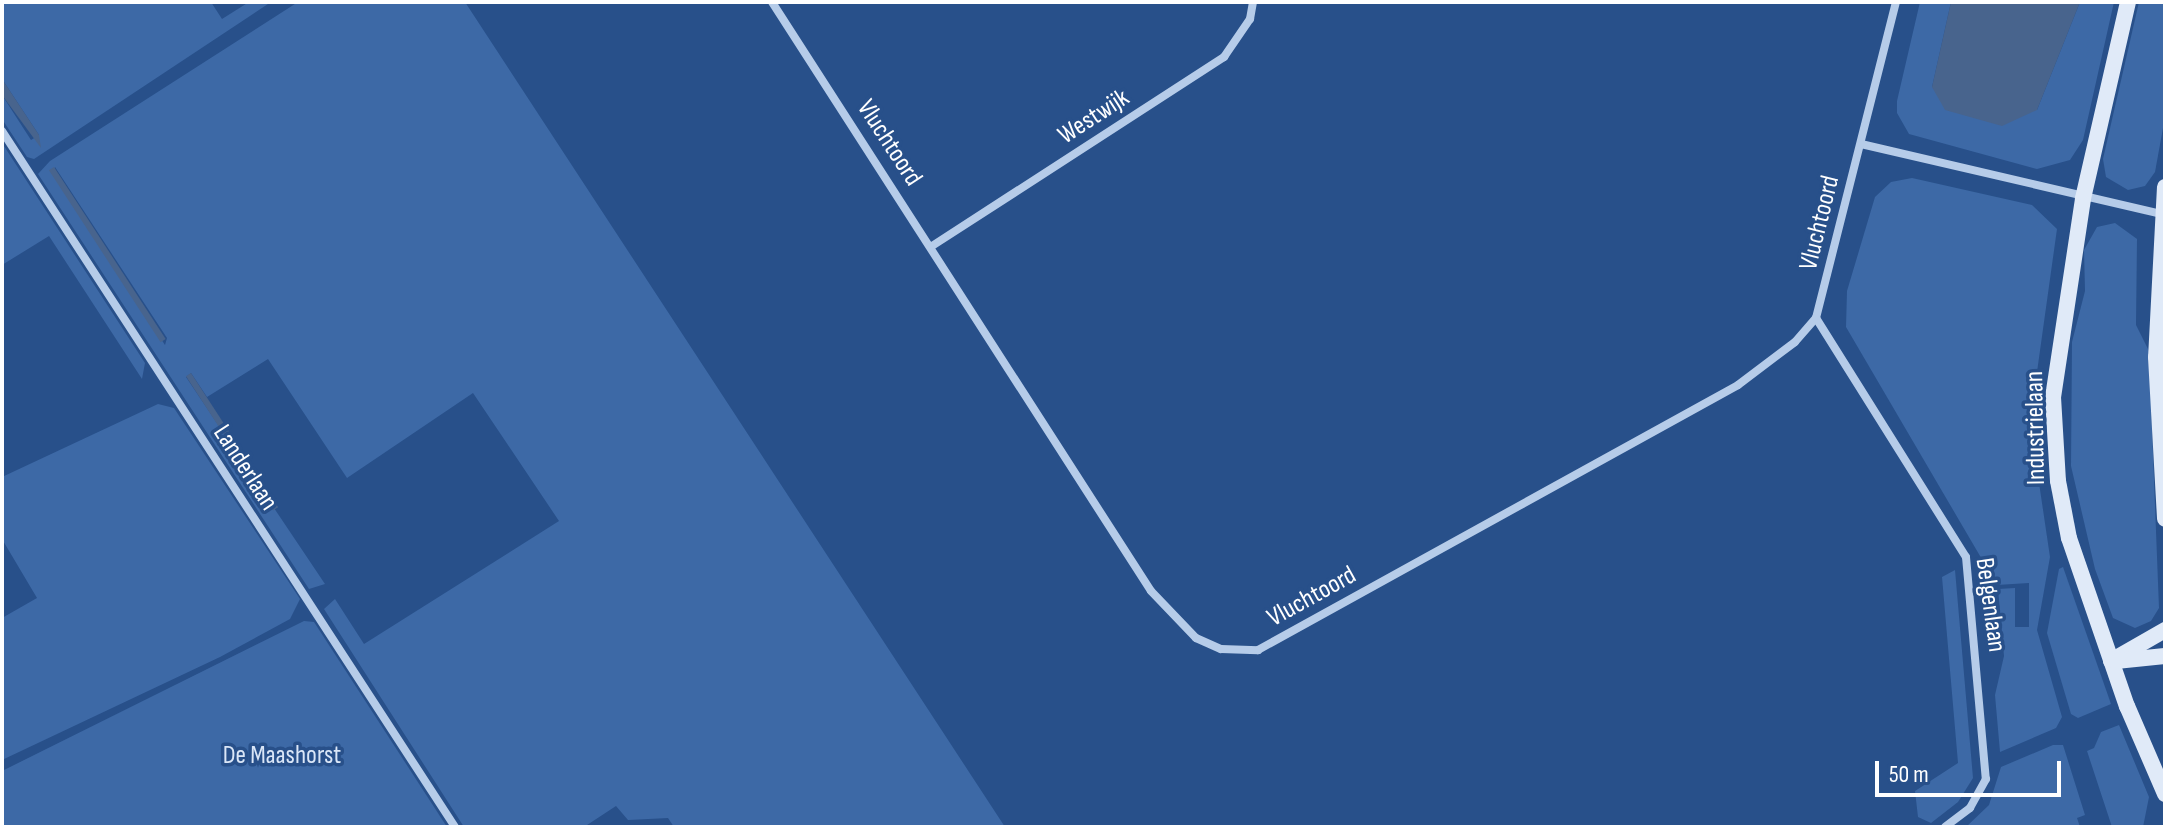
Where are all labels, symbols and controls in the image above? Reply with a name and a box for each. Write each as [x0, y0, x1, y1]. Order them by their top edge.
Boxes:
street label: Westwijk [1053, 83, 1135, 151]
street label: Vluchtoord [850, 94, 928, 192]
street label: Vluchtoord [1793, 173, 1847, 273]
street label: Industrielaan [2019, 371, 2053, 485]
street label: Landerlaan [206, 419, 284, 517]
street label: Belgenlaan [1968, 556, 2012, 654]
street label: Vluchtoord [1262, 560, 1362, 634]
park label: De Maashorst [223, 740, 341, 772]
scale bar [1879, 745, 2065, 795]
text: 50 m [1889, 760, 1929, 789]

